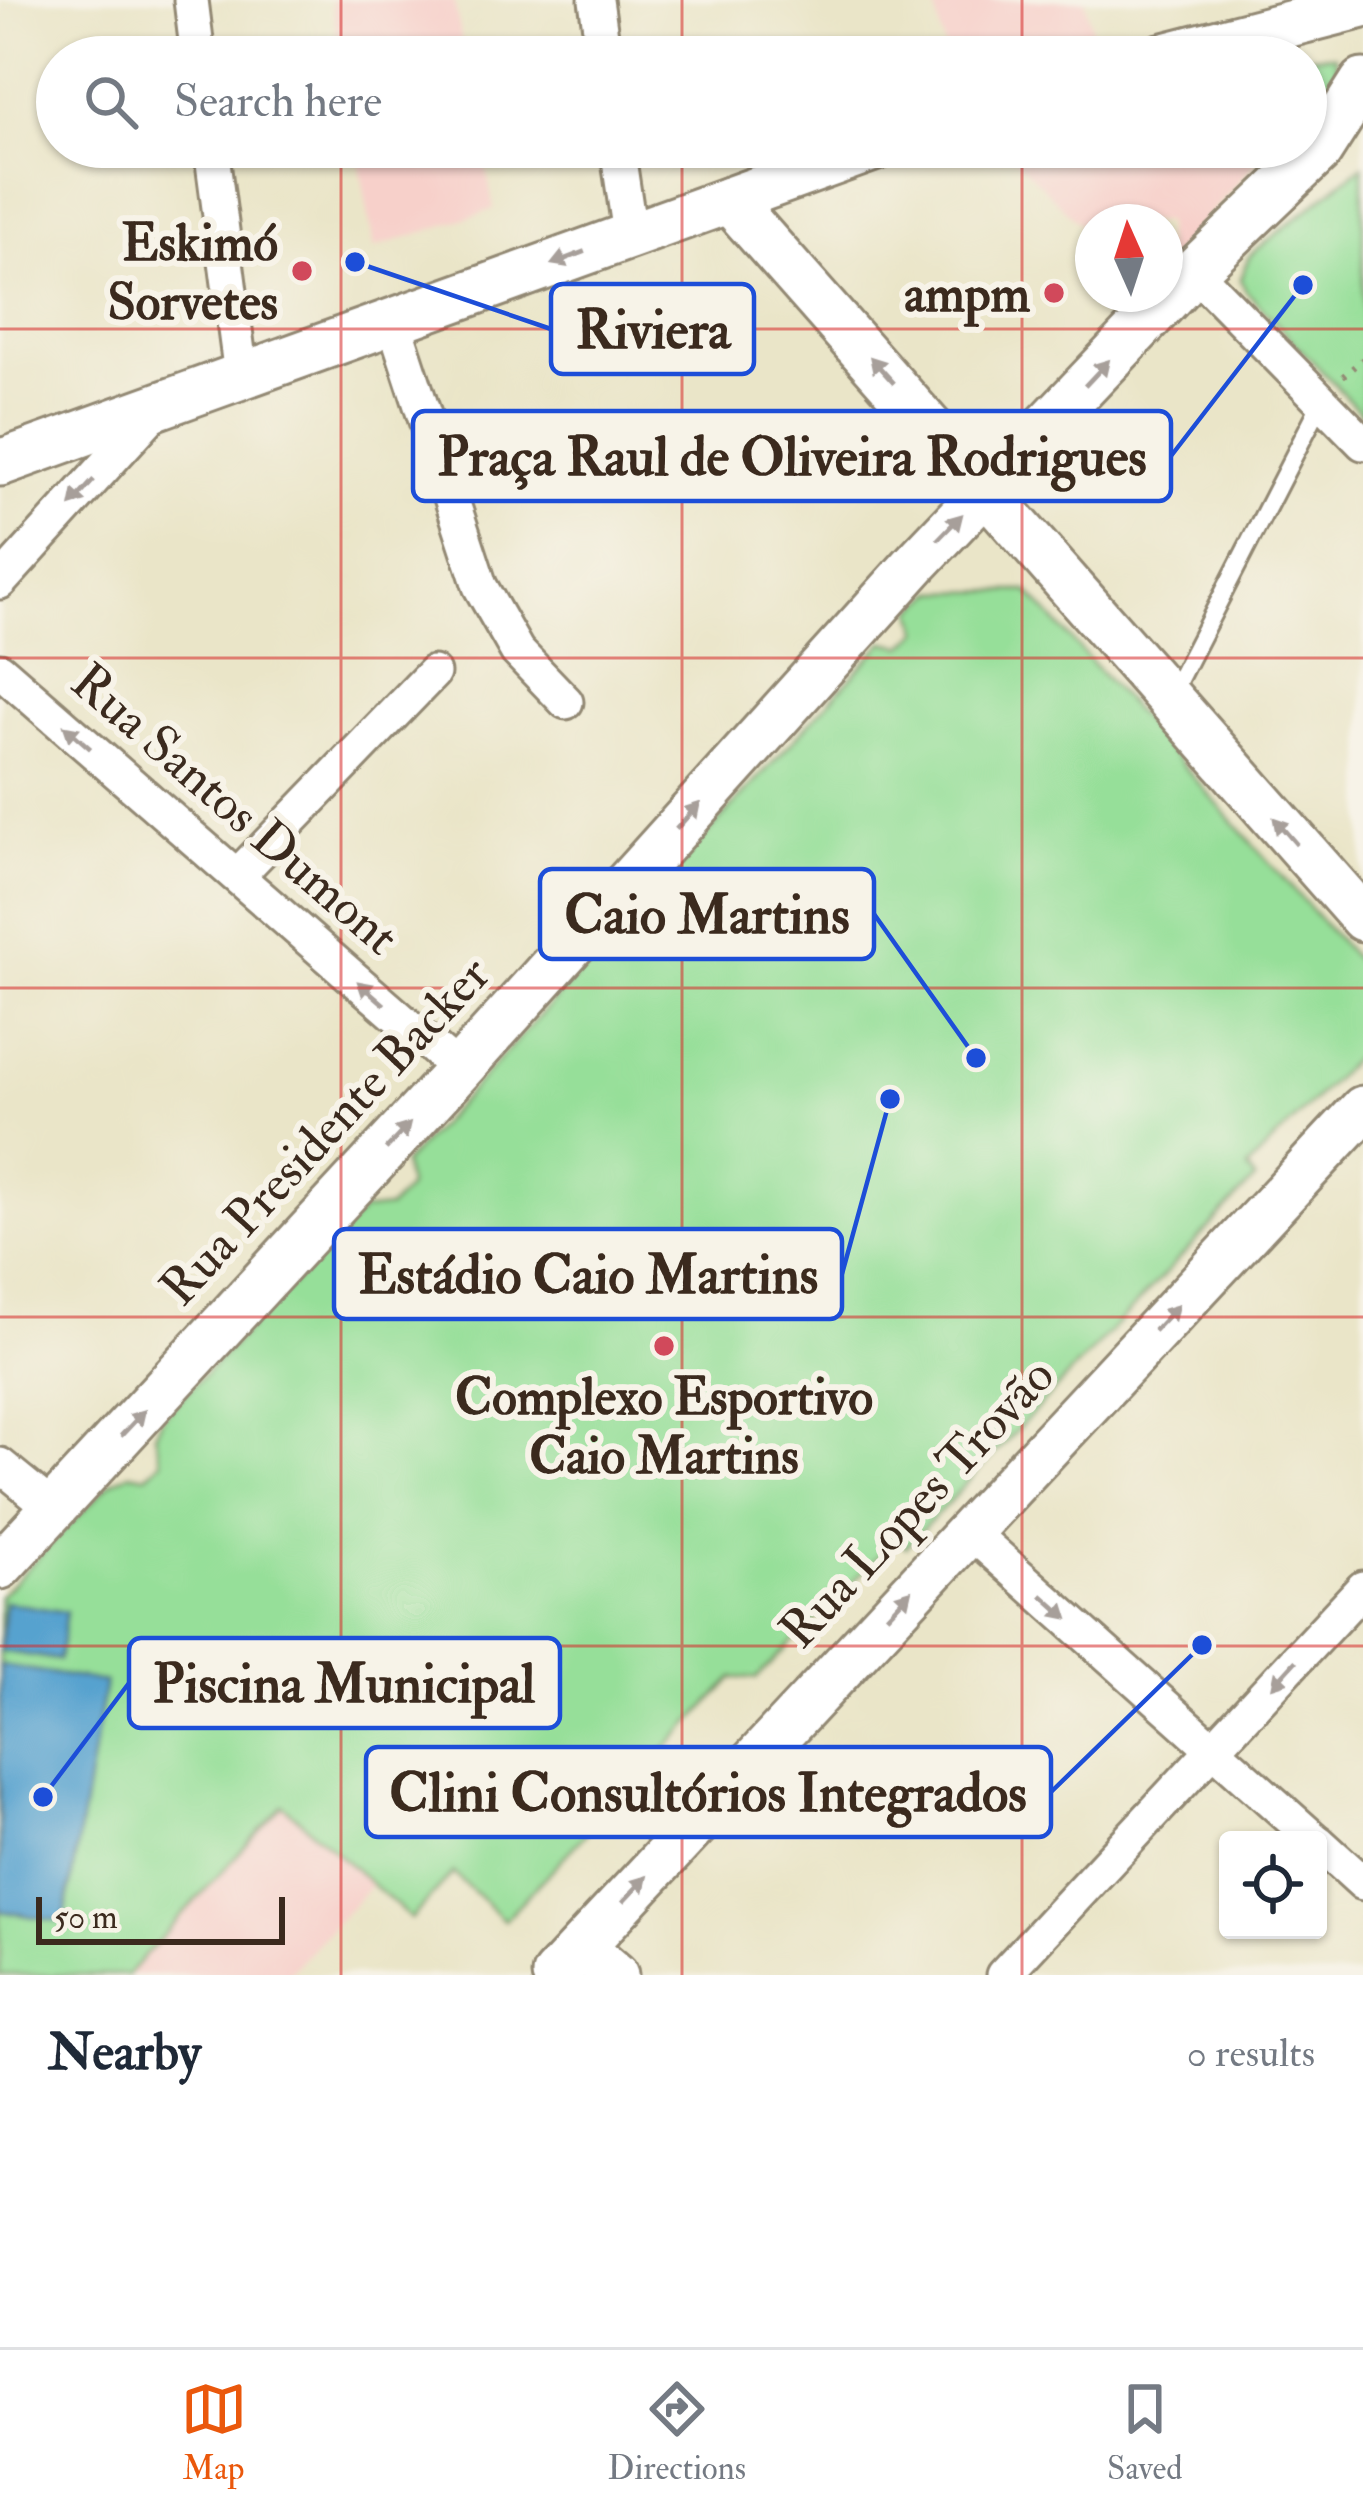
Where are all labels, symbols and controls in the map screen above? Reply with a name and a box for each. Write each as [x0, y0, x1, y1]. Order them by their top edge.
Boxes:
search box [36, 36, 1327, 168]
icon: search [78, 69, 144, 135]
text: Search here [174, 74, 382, 130]
north arrow [1075, 204, 1183, 312]
place label: Eskimó Sorvetes [107, 212, 278, 335]
one-way arrow [550, 249, 586, 268]
marker: Eskimó Sorvetes [289, 258, 315, 284]
place label: ampm [904, 263, 1030, 328]
marker: ampm [1041, 280, 1067, 306]
callout: Riviera [551, 284, 754, 374]
text: Riviera [575, 297, 732, 365]
one-way arrow [869, 356, 896, 385]
one-way arrow [1083, 359, 1111, 388]
callout: Praça Raul de Oliveira Rodrigues [413, 411, 1171, 501]
text: Praça Raul de Oliveira Rodrigues [437, 424, 1147, 492]
one-way arrow [69, 478, 96, 507]
one-way arrow [936, 513, 964, 542]
street label: Rua Santos Dumont [58, 650, 412, 969]
one-way arrow [62, 724, 92, 750]
one-way arrow [674, 801, 701, 831]
one-way arrow [1273, 816, 1299, 846]
callout: Caio Martins [540, 869, 874, 959]
text: Caio Martins [564, 882, 850, 950]
street label: Rua Presidente Backer [147, 943, 504, 1319]
one-way arrow [356, 980, 386, 1007]
one-way arrow [384, 1122, 411, 1151]
callout: Estádio Caio Martins [334, 1229, 842, 1319]
text: Estádio Caio Martins [358, 1242, 818, 1310]
one-way arrow [1152, 1304, 1179, 1333]
marker: Complexo Esportivo Caio Martins [651, 1333, 677, 1359]
street label: Rua Lopes Trovão [767, 1345, 1068, 1662]
place label: Complexo Esportivo Caio Martins [455, 1366, 873, 1489]
one-way arrow [119, 1408, 146, 1437]
one-way arrow [885, 1588, 912, 1617]
one-way arrow [1040, 1593, 1069, 1620]
callout: Piscina Municipal [129, 1638, 560, 1728]
text: Piscina Municipal [153, 1651, 535, 1720]
one-way arrow [1271, 1660, 1298, 1689]
callout: Clini Consultórios Integrados [366, 1747, 1051, 1837]
text: Clini Consultórios Integrados [389, 1760, 1027, 1828]
map controls [1219, 1831, 1327, 1939]
button: locate [1219, 1831, 1327, 1939]
one-way arrow [620, 1875, 648, 1904]
scale bar [36, 1891, 285, 1944]
text: 50 m [54, 1897, 118, 1938]
text: Nearby [48, 2021, 201, 2085]
text: 0 results [1187, 2029, 1315, 2078]
tab: Map [181, 2376, 247, 2489]
tab: Directions [608, 2376, 746, 2489]
tab: Saved [1107, 2376, 1182, 2489]

